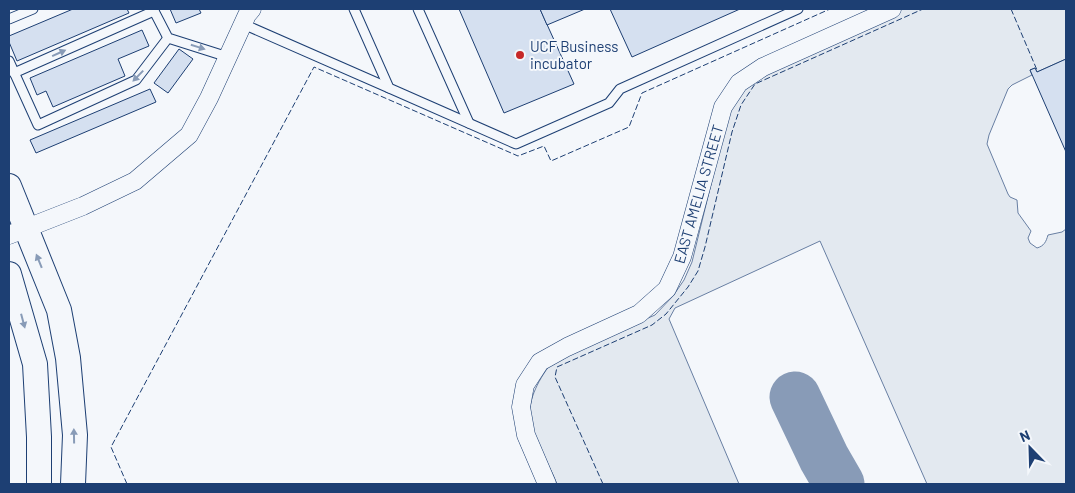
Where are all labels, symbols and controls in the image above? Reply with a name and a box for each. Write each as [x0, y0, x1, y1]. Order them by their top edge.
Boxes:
place label: UCF Business incubator [530, 37, 618, 72]
one-way arrow [191, 43, 206, 51]
one-way arrow [52, 49, 66, 57]
marker: UCF Business incubator [514, 49, 526, 61]
one-way arrow [132, 70, 144, 82]
street label: EAST AMELIA STREET [670, 122, 726, 266]
one-way arrow [35, 253, 42, 268]
one-way arrow [19, 313, 27, 328]
north arrow [1005, 423, 1055, 473]
text: N [1017, 426, 1032, 445]
one-way arrow [70, 427, 78, 443]

